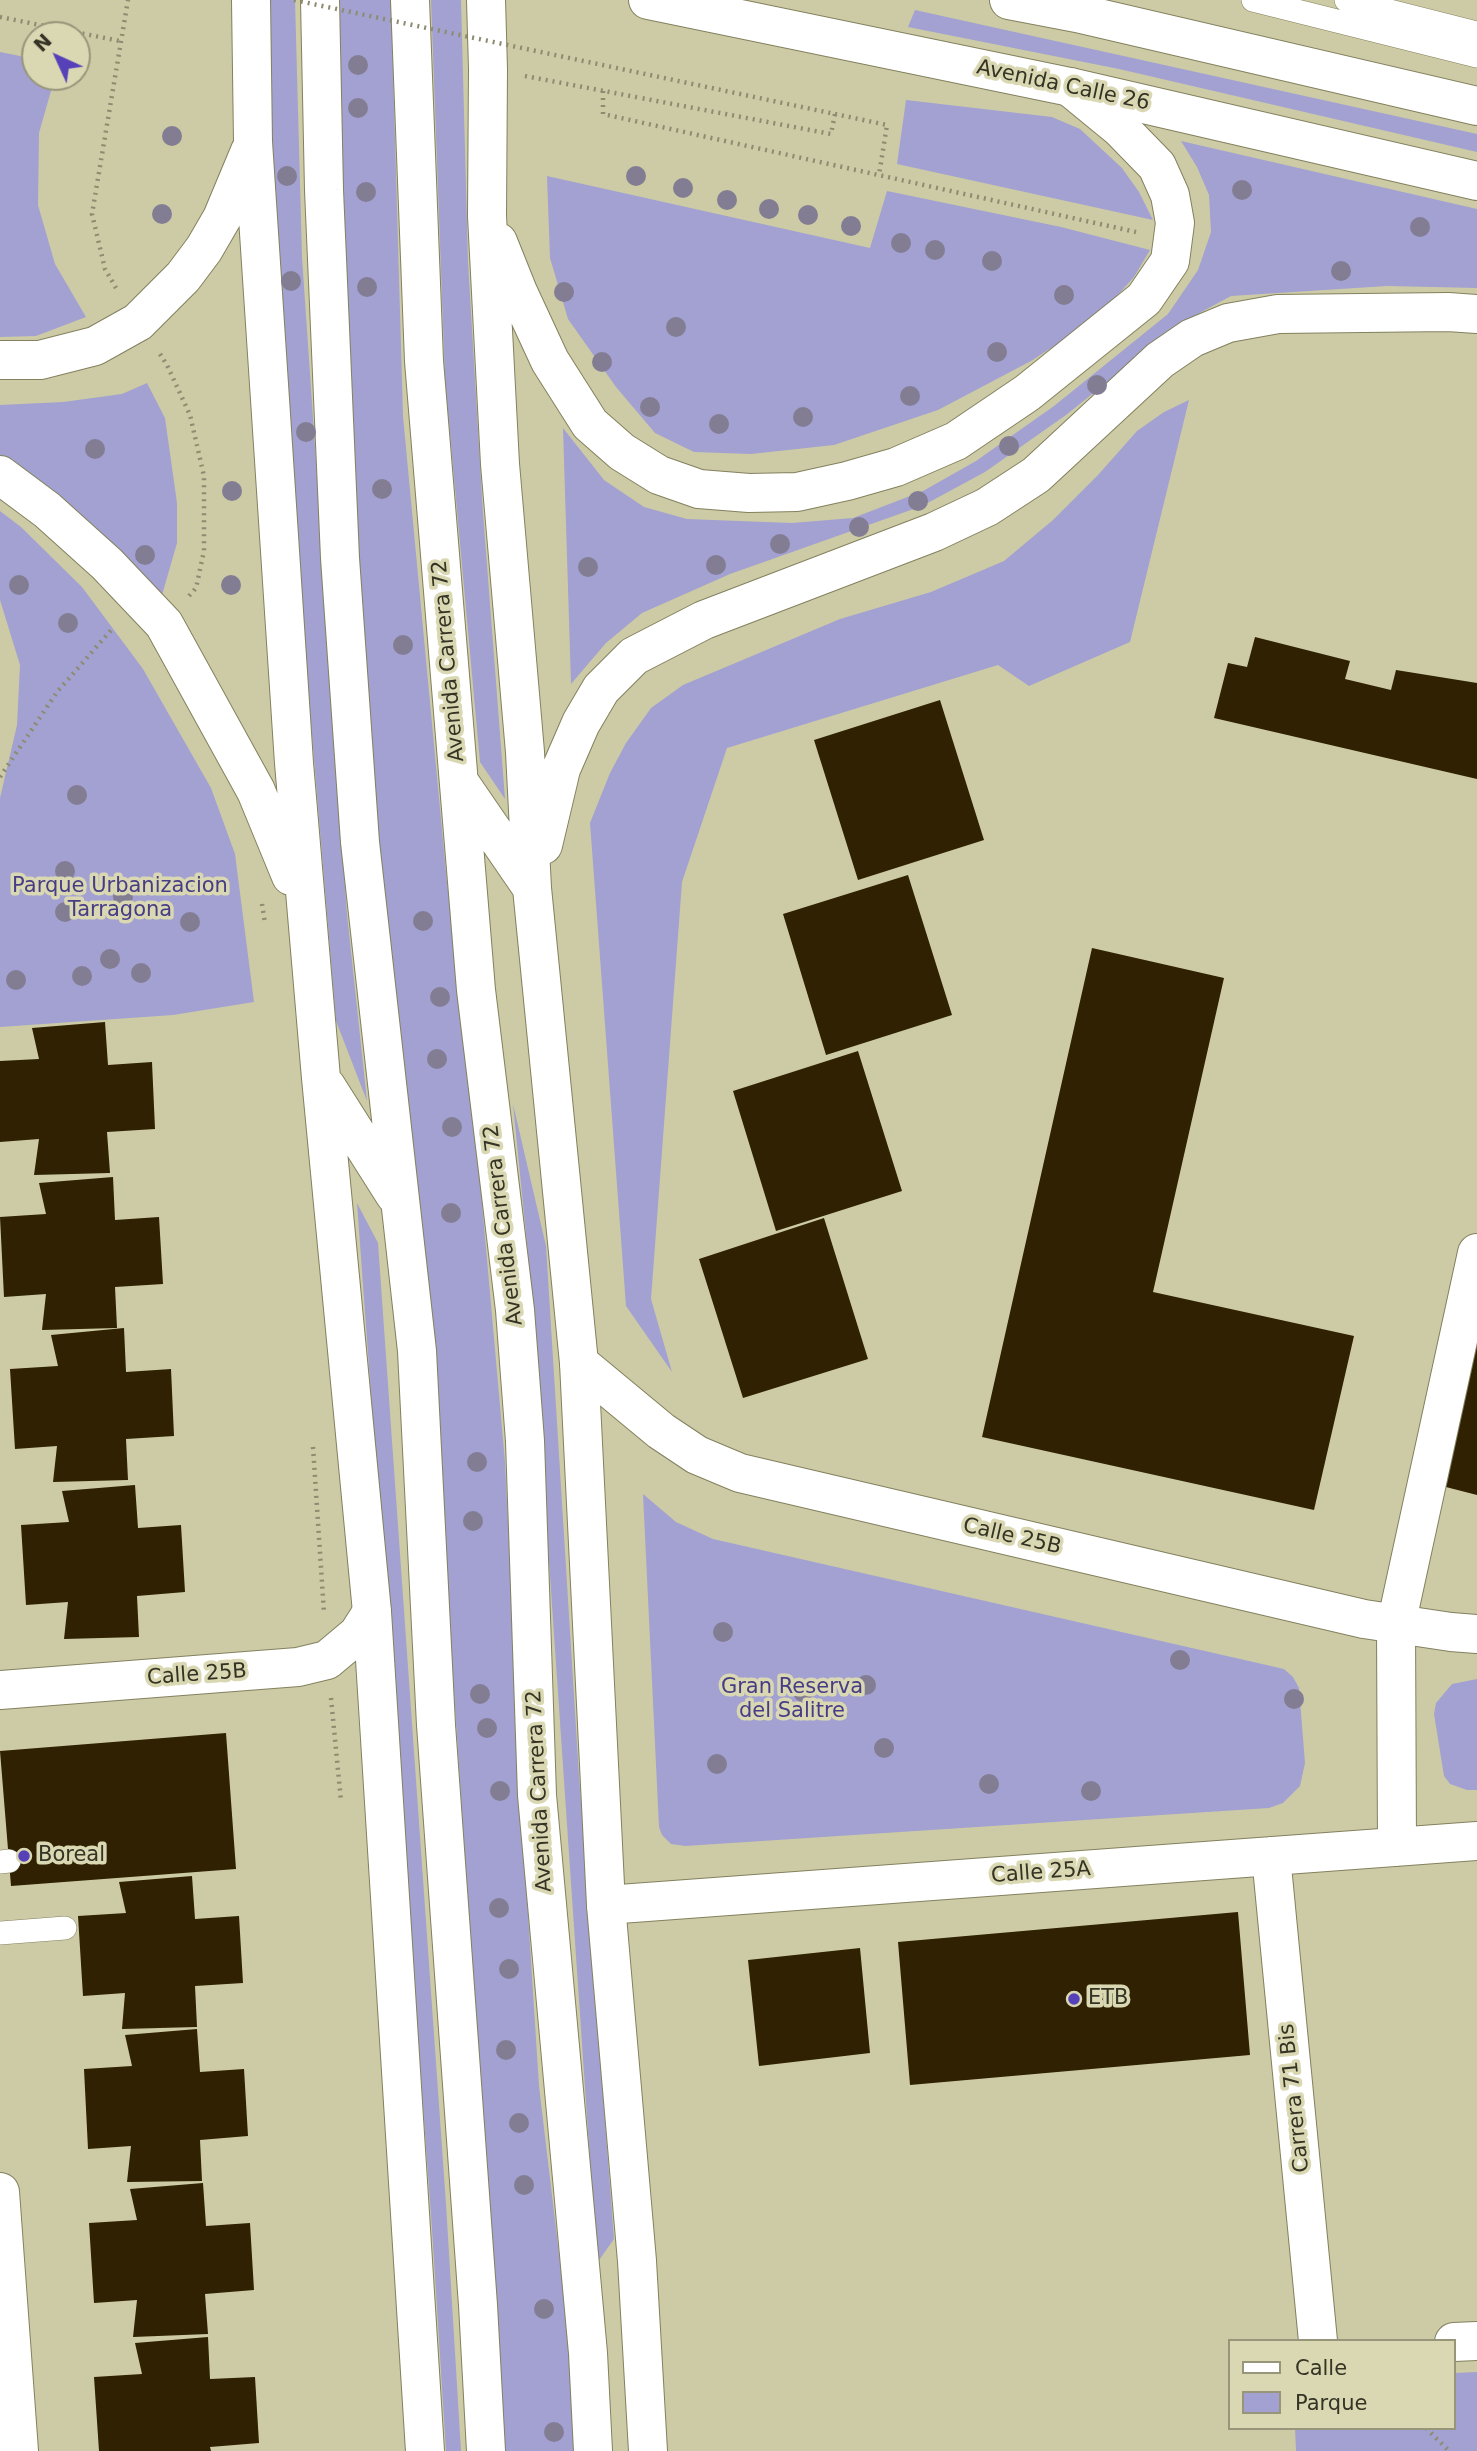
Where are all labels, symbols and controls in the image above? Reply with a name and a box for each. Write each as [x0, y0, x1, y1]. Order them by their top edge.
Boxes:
north arrow [21, 21, 91, 91]
text: N [29, 29, 56, 56]
street label: Avenida Calle 26 [974, 55, 1152, 117]
street label: Avenida Carrera 72 [428, 559, 470, 763]
park label: Parque Urbanizacion Tarragona [12, 874, 228, 924]
street label: Avenida Carrera 72 [479, 1123, 529, 1327]
street label: Calle 25B [960, 1513, 1064, 1561]
street label: Calle 25B [146, 1659, 248, 1691]
park label: Gran Reserva del Salitre [721, 1675, 863, 1725]
street label: Avenida Carrera 72 [522, 1689, 558, 1893]
place label: Boreal [38, 1843, 105, 1869]
marker: Boreal [16, 1848, 32, 1864]
street label: Calle 25A [990, 1857, 1092, 1889]
place label: ETB [1088, 1986, 1129, 2012]
marker: ETB [1066, 1991, 1082, 2007]
street label: Carrera 71 Bis [1275, 2022, 1315, 2174]
legend [1228, 2339, 1456, 2430]
text: Calle [1295, 2356, 1347, 2380]
text: Parque [1295, 2391, 1367, 2415]

